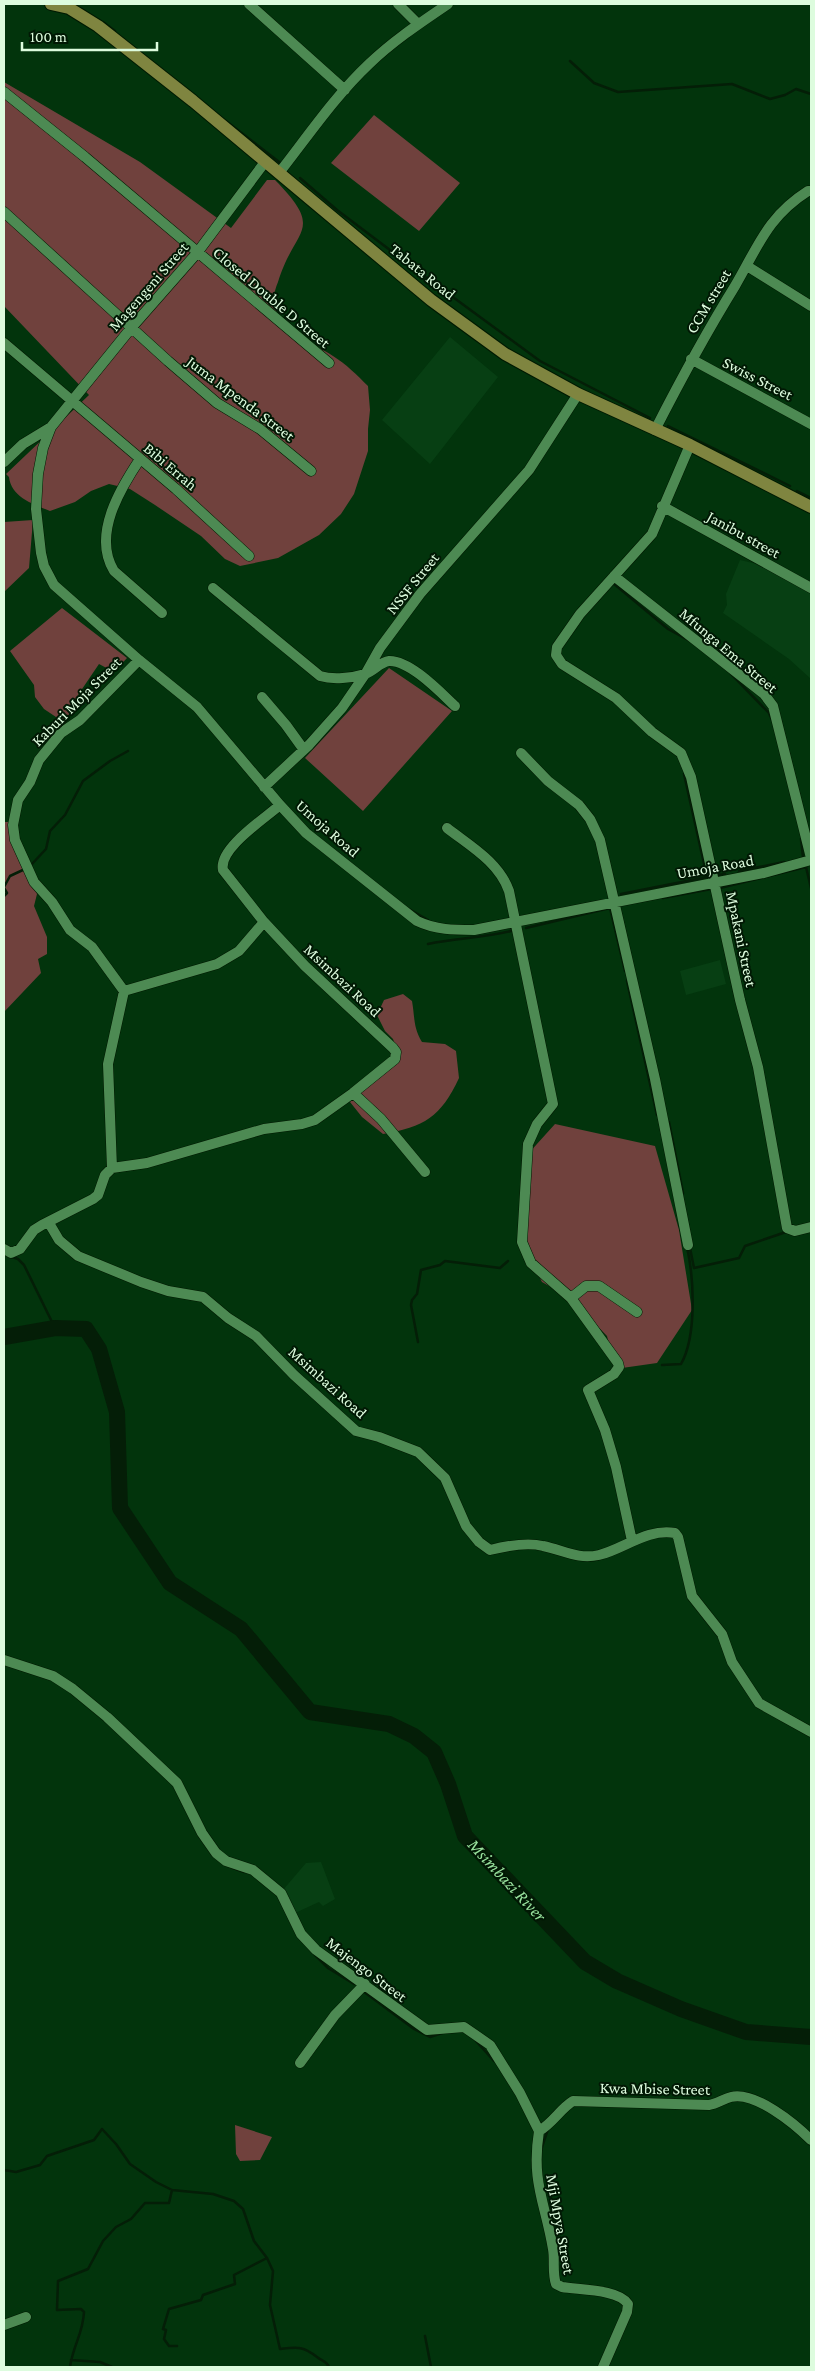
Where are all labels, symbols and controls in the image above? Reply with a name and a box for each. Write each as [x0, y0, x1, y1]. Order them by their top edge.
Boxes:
scale bar [22, 20, 158, 52]
text: 100 m [30, 29, 67, 45]
street label: Magengeni Street [105, 238, 193, 335]
street label: Tabata Road [387, 240, 459, 303]
street label: Closed Double D Street [210, 244, 334, 352]
street label: CCM street [683, 266, 734, 336]
street label: Juma Mpenda Street [181, 351, 298, 446]
street label: Swiss Street [720, 354, 796, 404]
street label: Bibi Errah [141, 439, 201, 494]
street label: Janibu street [702, 506, 784, 563]
street label: NSSF Street [383, 549, 443, 617]
street label: Mfunga Ema Street [676, 604, 782, 698]
street label: Kaburi Moja Street [28, 653, 126, 750]
street label: Umoja Road [292, 796, 363, 862]
street label: Umoja Road [675, 851, 756, 883]
street label: Mpakani Street [722, 890, 760, 989]
street label: Msimbazi Road [301, 941, 385, 1021]
street label: Msimbazi Road [285, 1343, 370, 1422]
water label: Msimbazi River [463, 1834, 551, 1926]
street label: Majengo Street [323, 1934, 411, 2006]
street label: Kwa Mbise Street [600, 2079, 711, 2098]
street label: Mji Mpya Street [542, 2173, 578, 2276]

